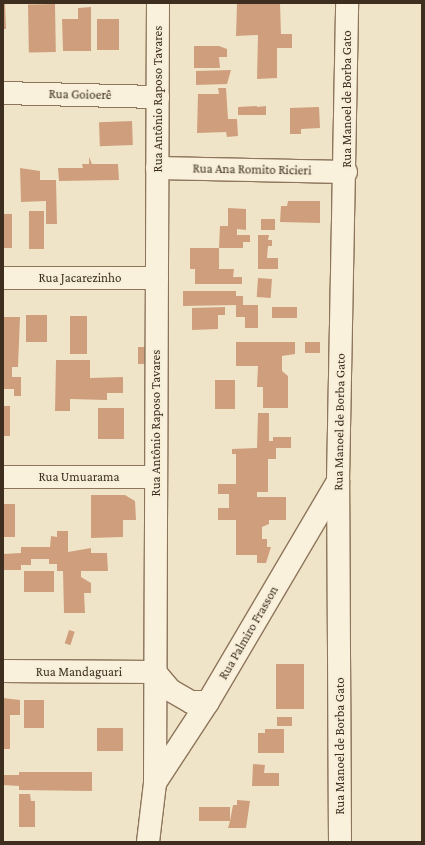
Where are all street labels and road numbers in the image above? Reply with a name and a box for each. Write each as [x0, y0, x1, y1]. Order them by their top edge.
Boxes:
street label: Rua Antônio Raposo Tavares [150, 26, 166, 172]
street label: Rua Manoel de Borba Gato [339, 30, 355, 168]
street label: Rua Goioerê [49, 87, 111, 103]
street label: Rua Ana Romito Ricieri [192, 161, 312, 179]
street label: Rua Jacarezinho [38, 270, 122, 286]
street label: Rua Antônio Raposo Tavares [148, 350, 164, 496]
street label: Rua Manoel de Borba Gato [331, 353, 349, 491]
street label: Rua Umuarama [38, 469, 120, 485]
street label: Rua Palmiro Frasson [216, 583, 282, 683]
street label: Rua Mandaguari [36, 664, 122, 680]
street label: Rua Manoel de Borba Gato [332, 677, 348, 815]

